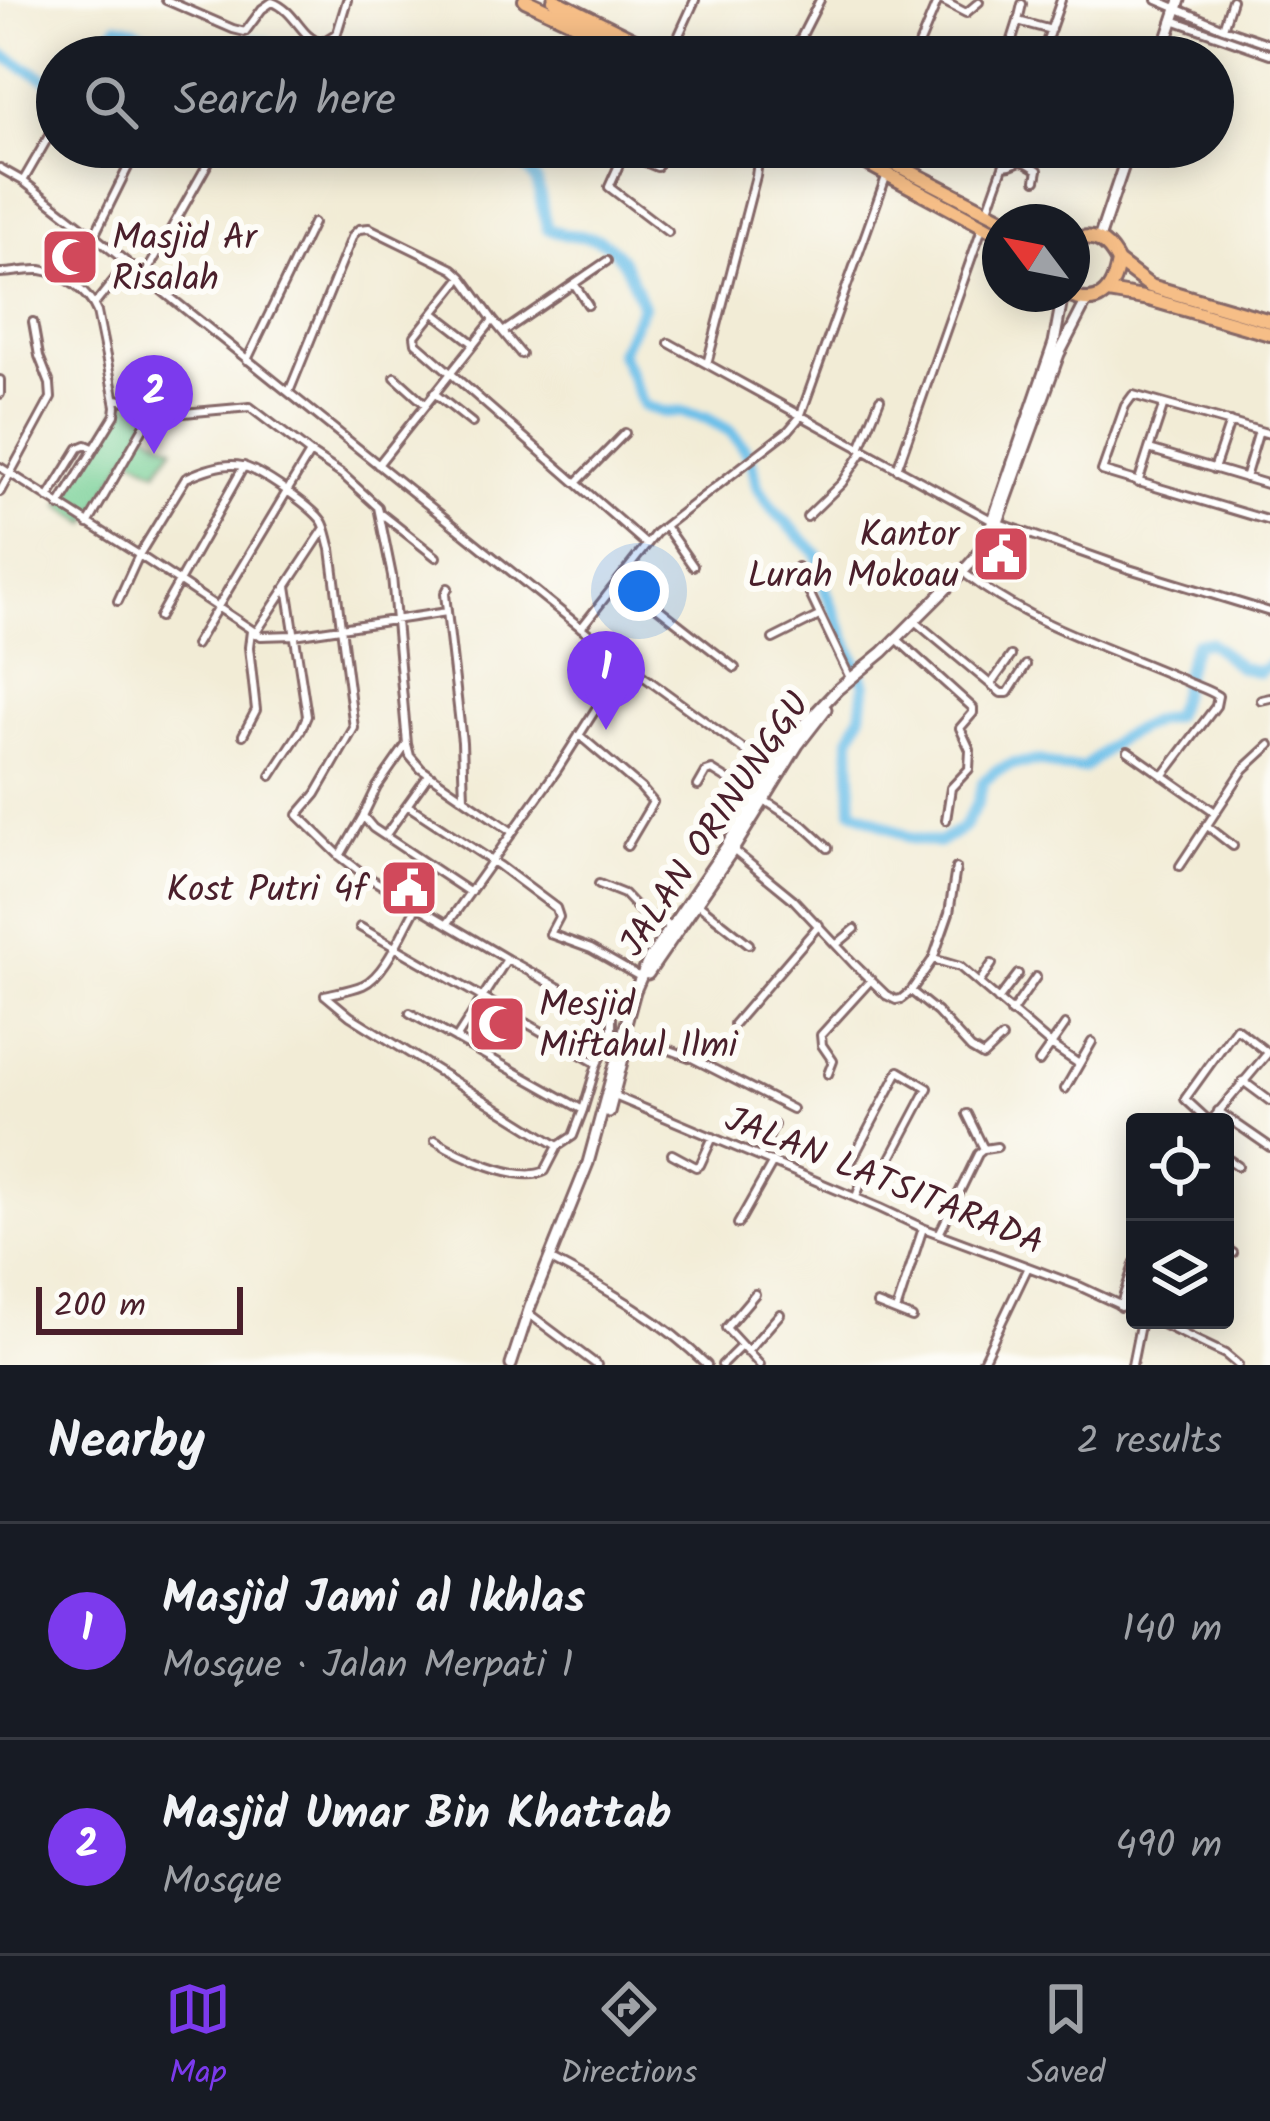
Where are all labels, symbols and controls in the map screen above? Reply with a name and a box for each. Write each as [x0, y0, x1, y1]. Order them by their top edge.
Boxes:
search box [36, 36, 1234, 168]
text: Search here [174, 66, 396, 138]
icon: search [78, 69, 144, 135]
north arrow [982, 204, 1090, 312]
place label: Masjid Ar Risalah [112, 211, 259, 309]
mosque icon: Masjid Ar Risalah [39, 226, 101, 288]
pin: 2 [115, 355, 193, 454]
place label: Kantor Lurah Mokoau [747, 508, 961, 606]
public building icon: Kantor Lurah Mokoau [970, 523, 1032, 585]
your location [609, 561, 669, 621]
pin: 1 [567, 631, 645, 730]
street label: JALAN ORINUNGGU [606, 681, 826, 969]
public building icon: Kost Putri 4f [378, 857, 440, 919]
place label: Kost Putri 4f [167, 863, 370, 920]
place label: Mesjid Miftahul Ilmi [539, 978, 739, 1076]
mosque icon: Mesjid Miftahul Ilmi [466, 993, 528, 1055]
street label: JALAN LATSITARADA [716, 1092, 1052, 1272]
map controls [1126, 1113, 1234, 1329]
button: locate [1126, 1113, 1234, 1221]
button: layers [1126, 1221, 1234, 1329]
scale bar [36, 1281, 243, 1334]
text: 200 m [54, 1281, 146, 1334]
text: Nearby [48, 1403, 205, 1484]
text: 2 results [1077, 1412, 1222, 1474]
text: Masjid Jami al Ikhlas [162, 1564, 585, 1636]
text: 1 [81, 1600, 93, 1662]
text: 140 m [1122, 1600, 1222, 1662]
text: Mosque · Jalan Merpati 1 [162, 1636, 574, 1698]
text: Masjid Umar Bin Khattab [162, 1780, 672, 1852]
text: 2 [76, 1816, 98, 1878]
text: 490 m [1115, 1816, 1222, 1878]
text: Mosque [162, 1852, 282, 1914]
tab: Map [165, 1976, 231, 2101]
tab: Directions [560, 1976, 697, 2101]
tab: Saved [1027, 1976, 1105, 2101]

